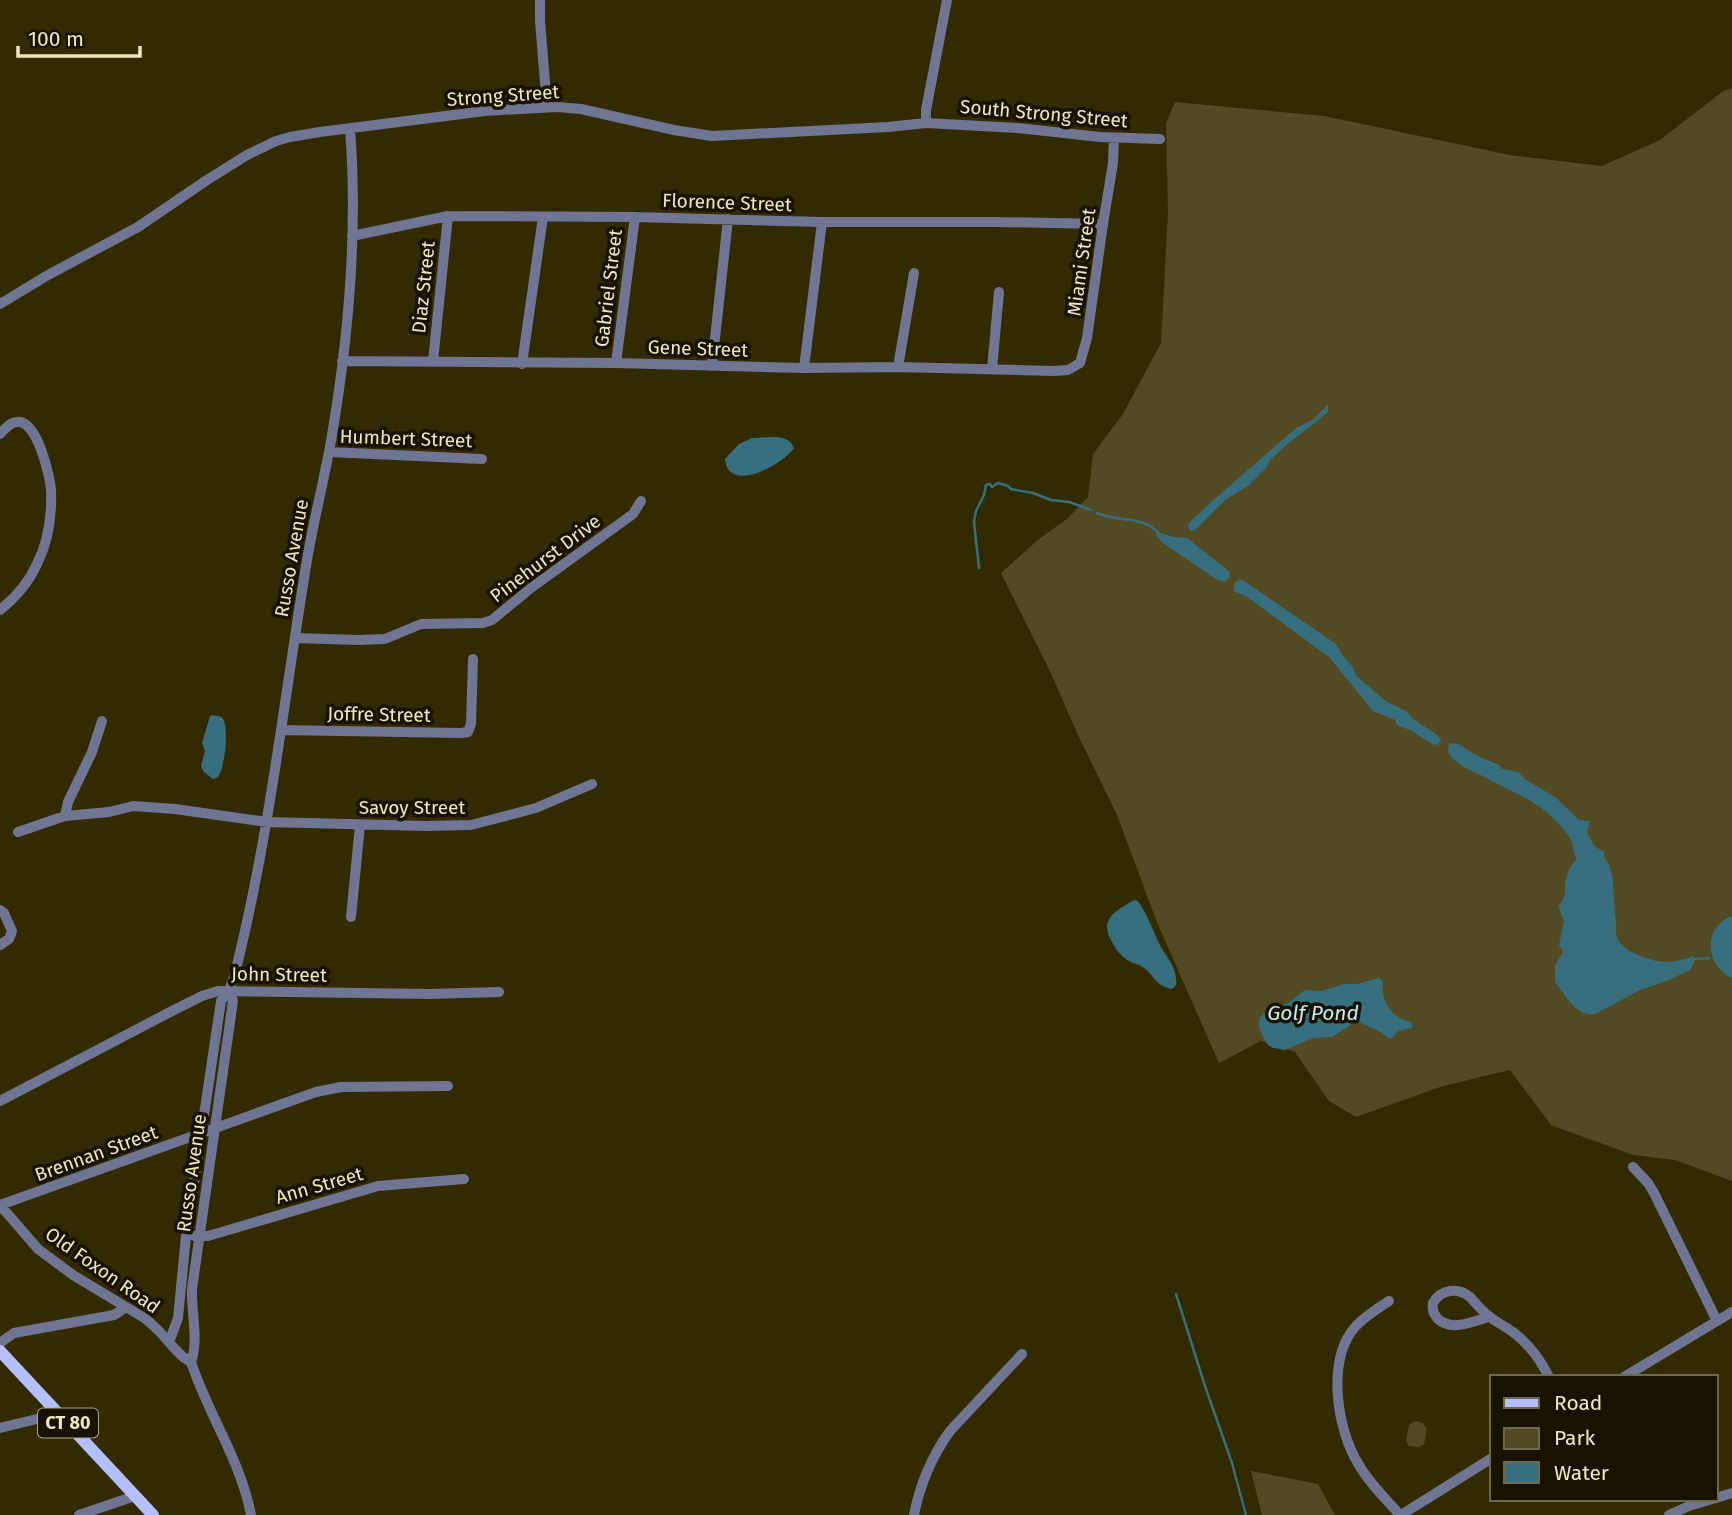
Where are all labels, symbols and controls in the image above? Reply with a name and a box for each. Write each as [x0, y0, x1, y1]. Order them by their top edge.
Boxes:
scale bar [18, 14, 140, 58]
text: 100 m [28, 26, 84, 52]
street label: Strong Street [446, 80, 560, 111]
street label: South Strong Street [959, 95, 1129, 132]
street label: Florence Street [662, 189, 792, 216]
street label: Miami Street [1063, 207, 1100, 317]
street label: Gabriel Street [590, 228, 627, 348]
street label: Diaz Street [407, 240, 440, 334]
street label: Gene Street [647, 335, 749, 362]
street label: Humbert Street [339, 425, 473, 452]
street label: Russo Avenue [270, 497, 313, 619]
street label: Pinehurst Drive [485, 509, 605, 607]
street label: Joffre Street [327, 702, 431, 727]
street label: Savoy Street [359, 796, 465, 819]
street label: John Street [231, 962, 327, 987]
water label: Golf Pond [1267, 1000, 1359, 1026]
street label: Russo Avenue [172, 1112, 211, 1234]
street label: Brennan Street [32, 1121, 161, 1186]
street label: Ann Street [273, 1162, 366, 1209]
street label: Old Foxon Road [41, 1222, 164, 1318]
legend [1490, 1375, 1718, 1501]
text: Road [1554, 1390, 1602, 1416]
road number: CT 80 [38, 1408, 98, 1438]
text: Park [1554, 1425, 1596, 1451]
text: Water [1554, 1460, 1609, 1486]

